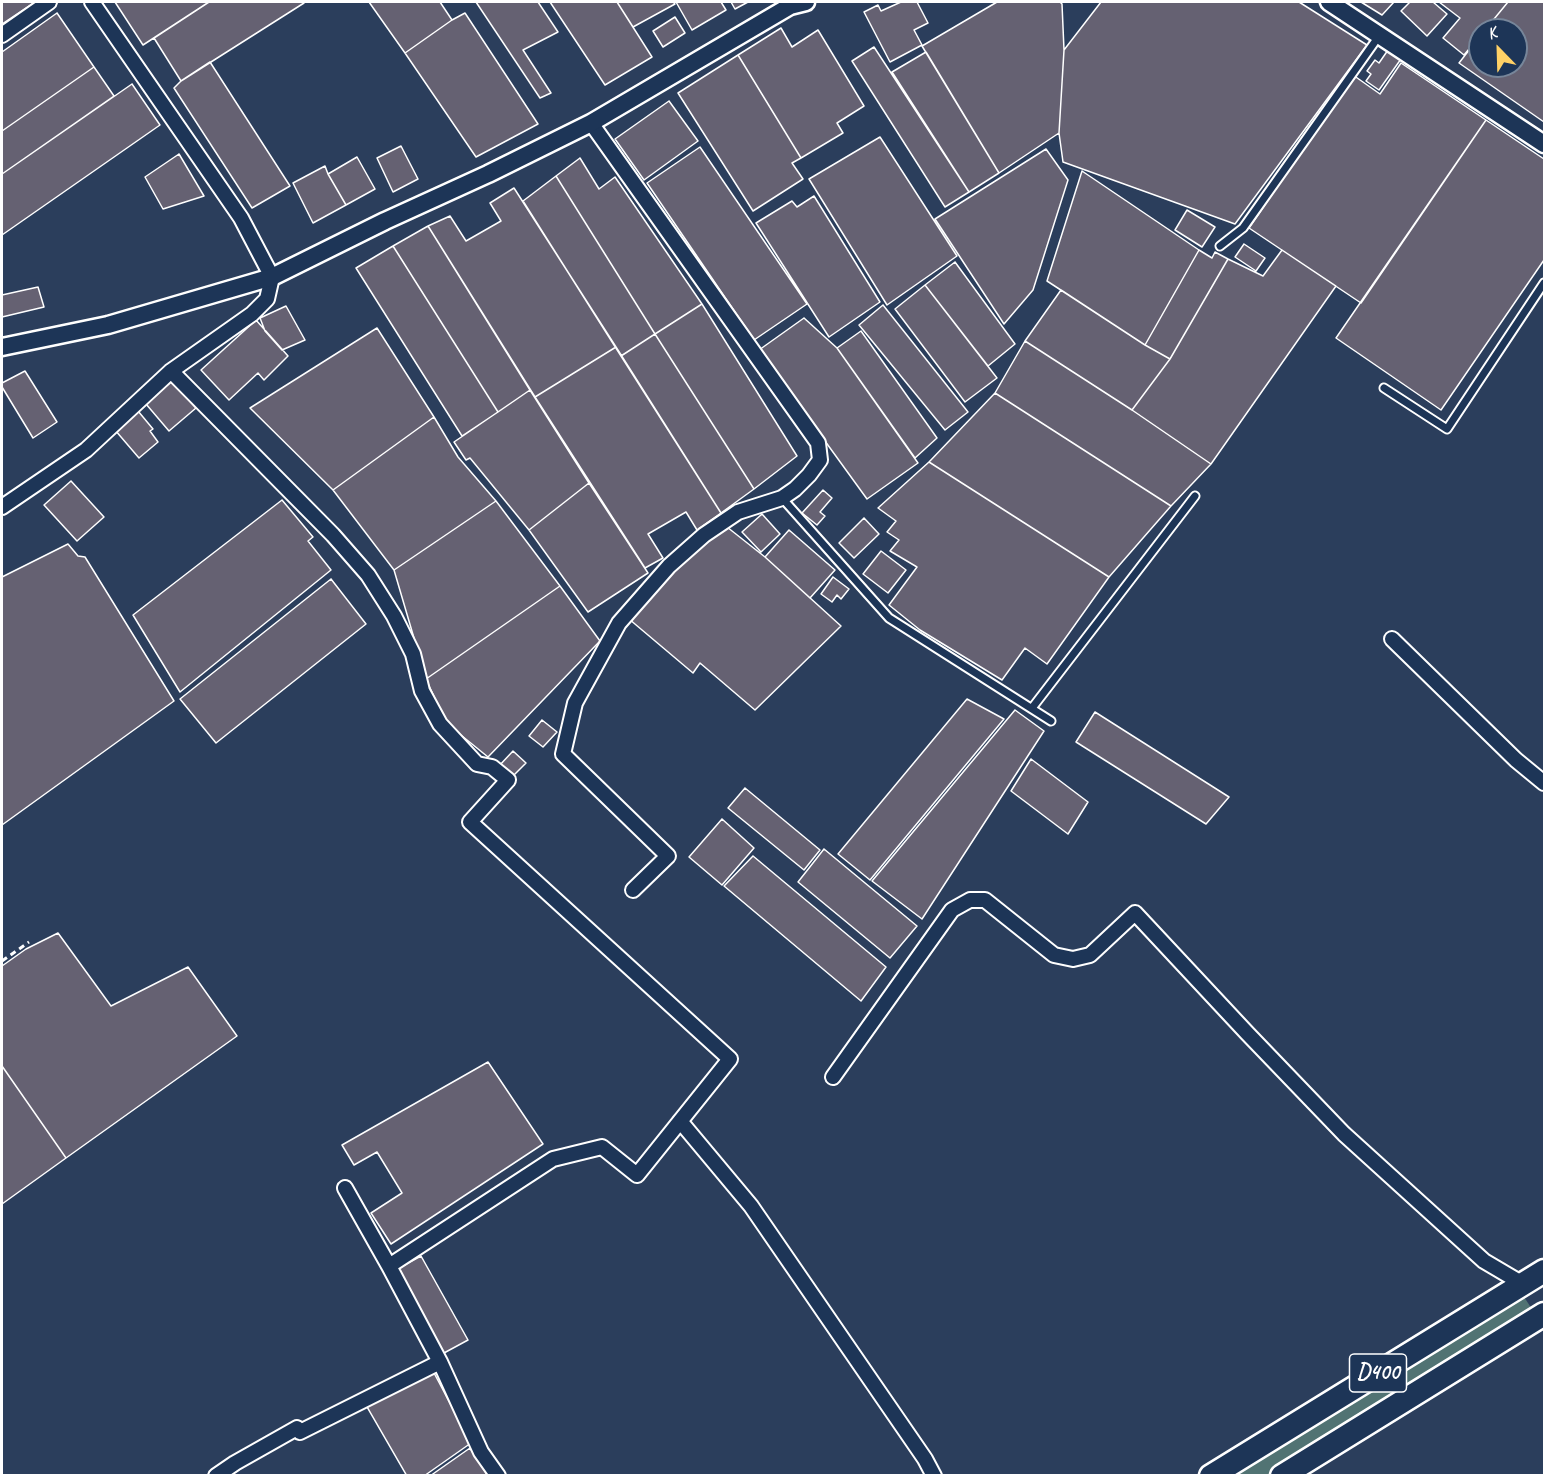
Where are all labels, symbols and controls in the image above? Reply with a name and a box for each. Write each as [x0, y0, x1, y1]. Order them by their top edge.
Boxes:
north arrow [1468, 18, 1528, 78]
text: K [1484, 22, 1499, 44]
road number: D400 [1350, 1354, 1406, 1392]

